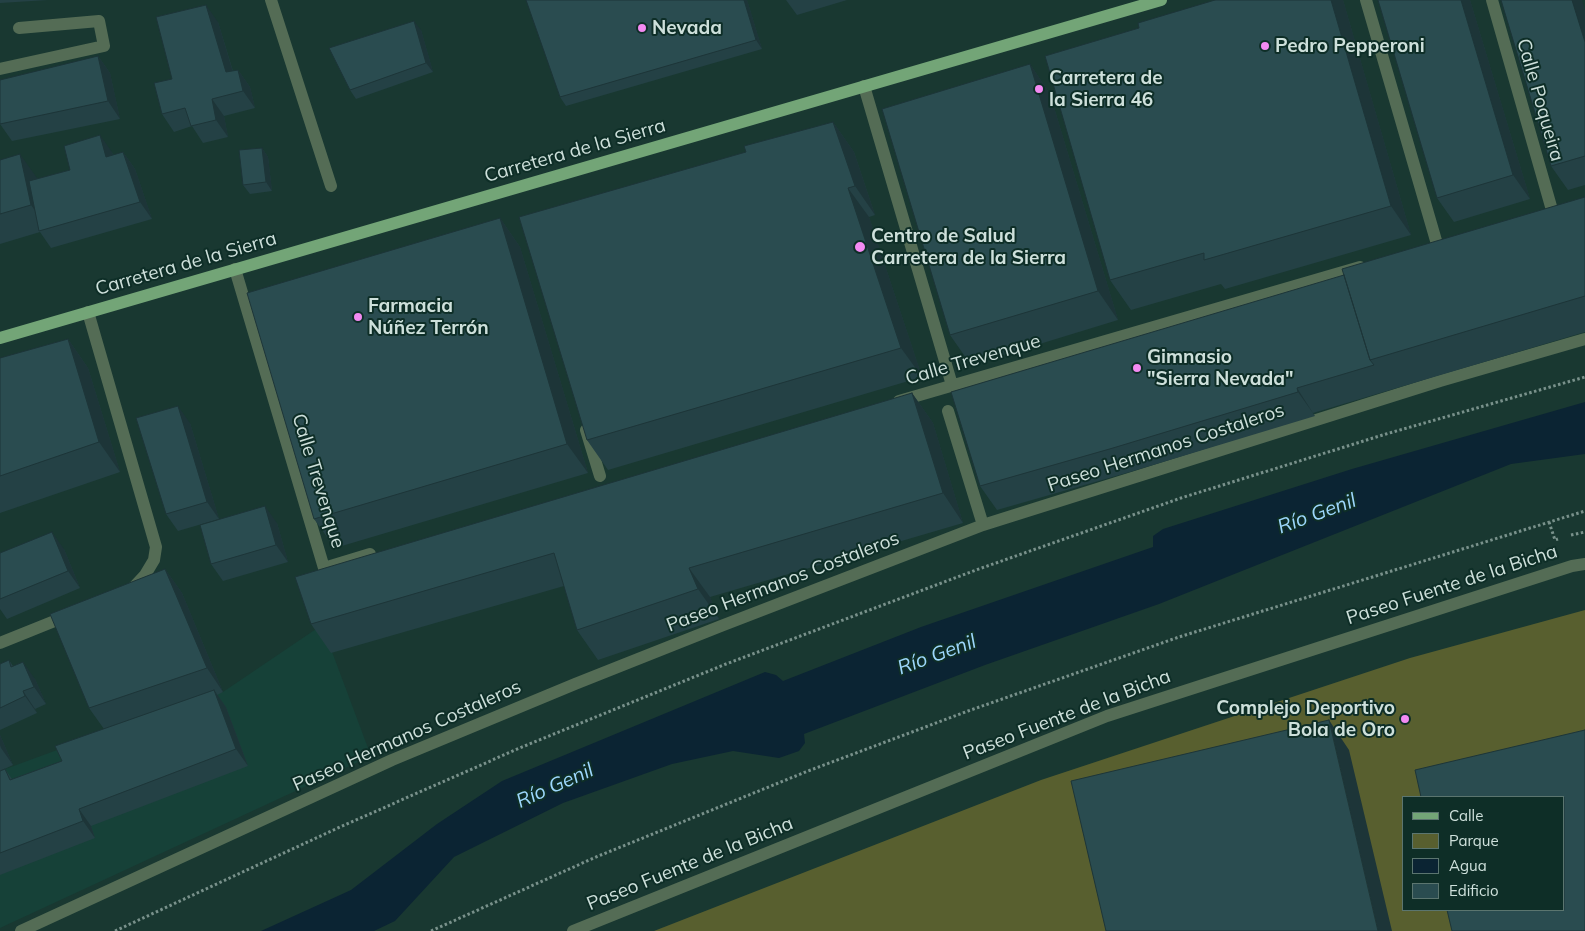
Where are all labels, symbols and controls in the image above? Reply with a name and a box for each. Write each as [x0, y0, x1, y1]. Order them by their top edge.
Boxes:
place label: Nevada [652, 17, 722, 39]
marker: Nevada [636, 22, 648, 34]
place label: Pedro Pepperoni [1275, 35, 1425, 57]
street label: Calle Poqueira [1512, 36, 1568, 164]
marker: Pedro Pepperoni [1259, 40, 1271, 52]
place label: Carretera de la Sierra 46 [1049, 67, 1163, 111]
marker: Carretera de la Sierra 46 [1033, 83, 1045, 95]
street label: Carretera de la Sierra [482, 114, 668, 188]
place label: Centro de Salud Carretera de la Sierra [871, 225, 1066, 269]
street label: Carretera de la Sierra [93, 227, 279, 301]
marker: Centro de Salud Carretera de la Sierra [853, 240, 867, 254]
place label: Farmacia Núñez Terrón [368, 295, 489, 339]
marker: Farmacia Núñez Terrón [352, 311, 364, 323]
street label: Calle Trevenque [903, 330, 1043, 390]
place label: Gimnasio "Sierra Nevada" [1147, 346, 1294, 390]
marker: Gimnasio "Sierra Nevada" [1131, 362, 1143, 374]
street label: Paseo Hermanos Costaleros [1045, 399, 1287, 497]
street label: Calle Trevenque [287, 411, 349, 551]
water label: Río Genil [1274, 489, 1360, 539]
street label: Paseo Hermanos Costaleros [663, 527, 903, 637]
street label: Paseo Fuente de la Bicha [1344, 540, 1560, 630]
water label: Río Genil [894, 630, 980, 680]
street label: Paseo Fuente de la Bicha [960, 665, 1174, 765]
street label: Paseo Hermanos Costaleros [289, 675, 525, 797]
place label: Complejo Deportivo Bola de Oro [1216, 697, 1395, 741]
marker: Complejo Deportivo Bola de Oro [1399, 713, 1411, 725]
water label: Río Genil [513, 758, 597, 814]
legend [1402, 796, 1565, 911]
text: Calle [1449, 806, 1483, 825]
street label: Paseo Fuente de la Bicha [583, 812, 797, 916]
text: Parque [1449, 831, 1499, 850]
text: Agua [1449, 856, 1487, 875]
text: Edificio [1449, 881, 1499, 900]

